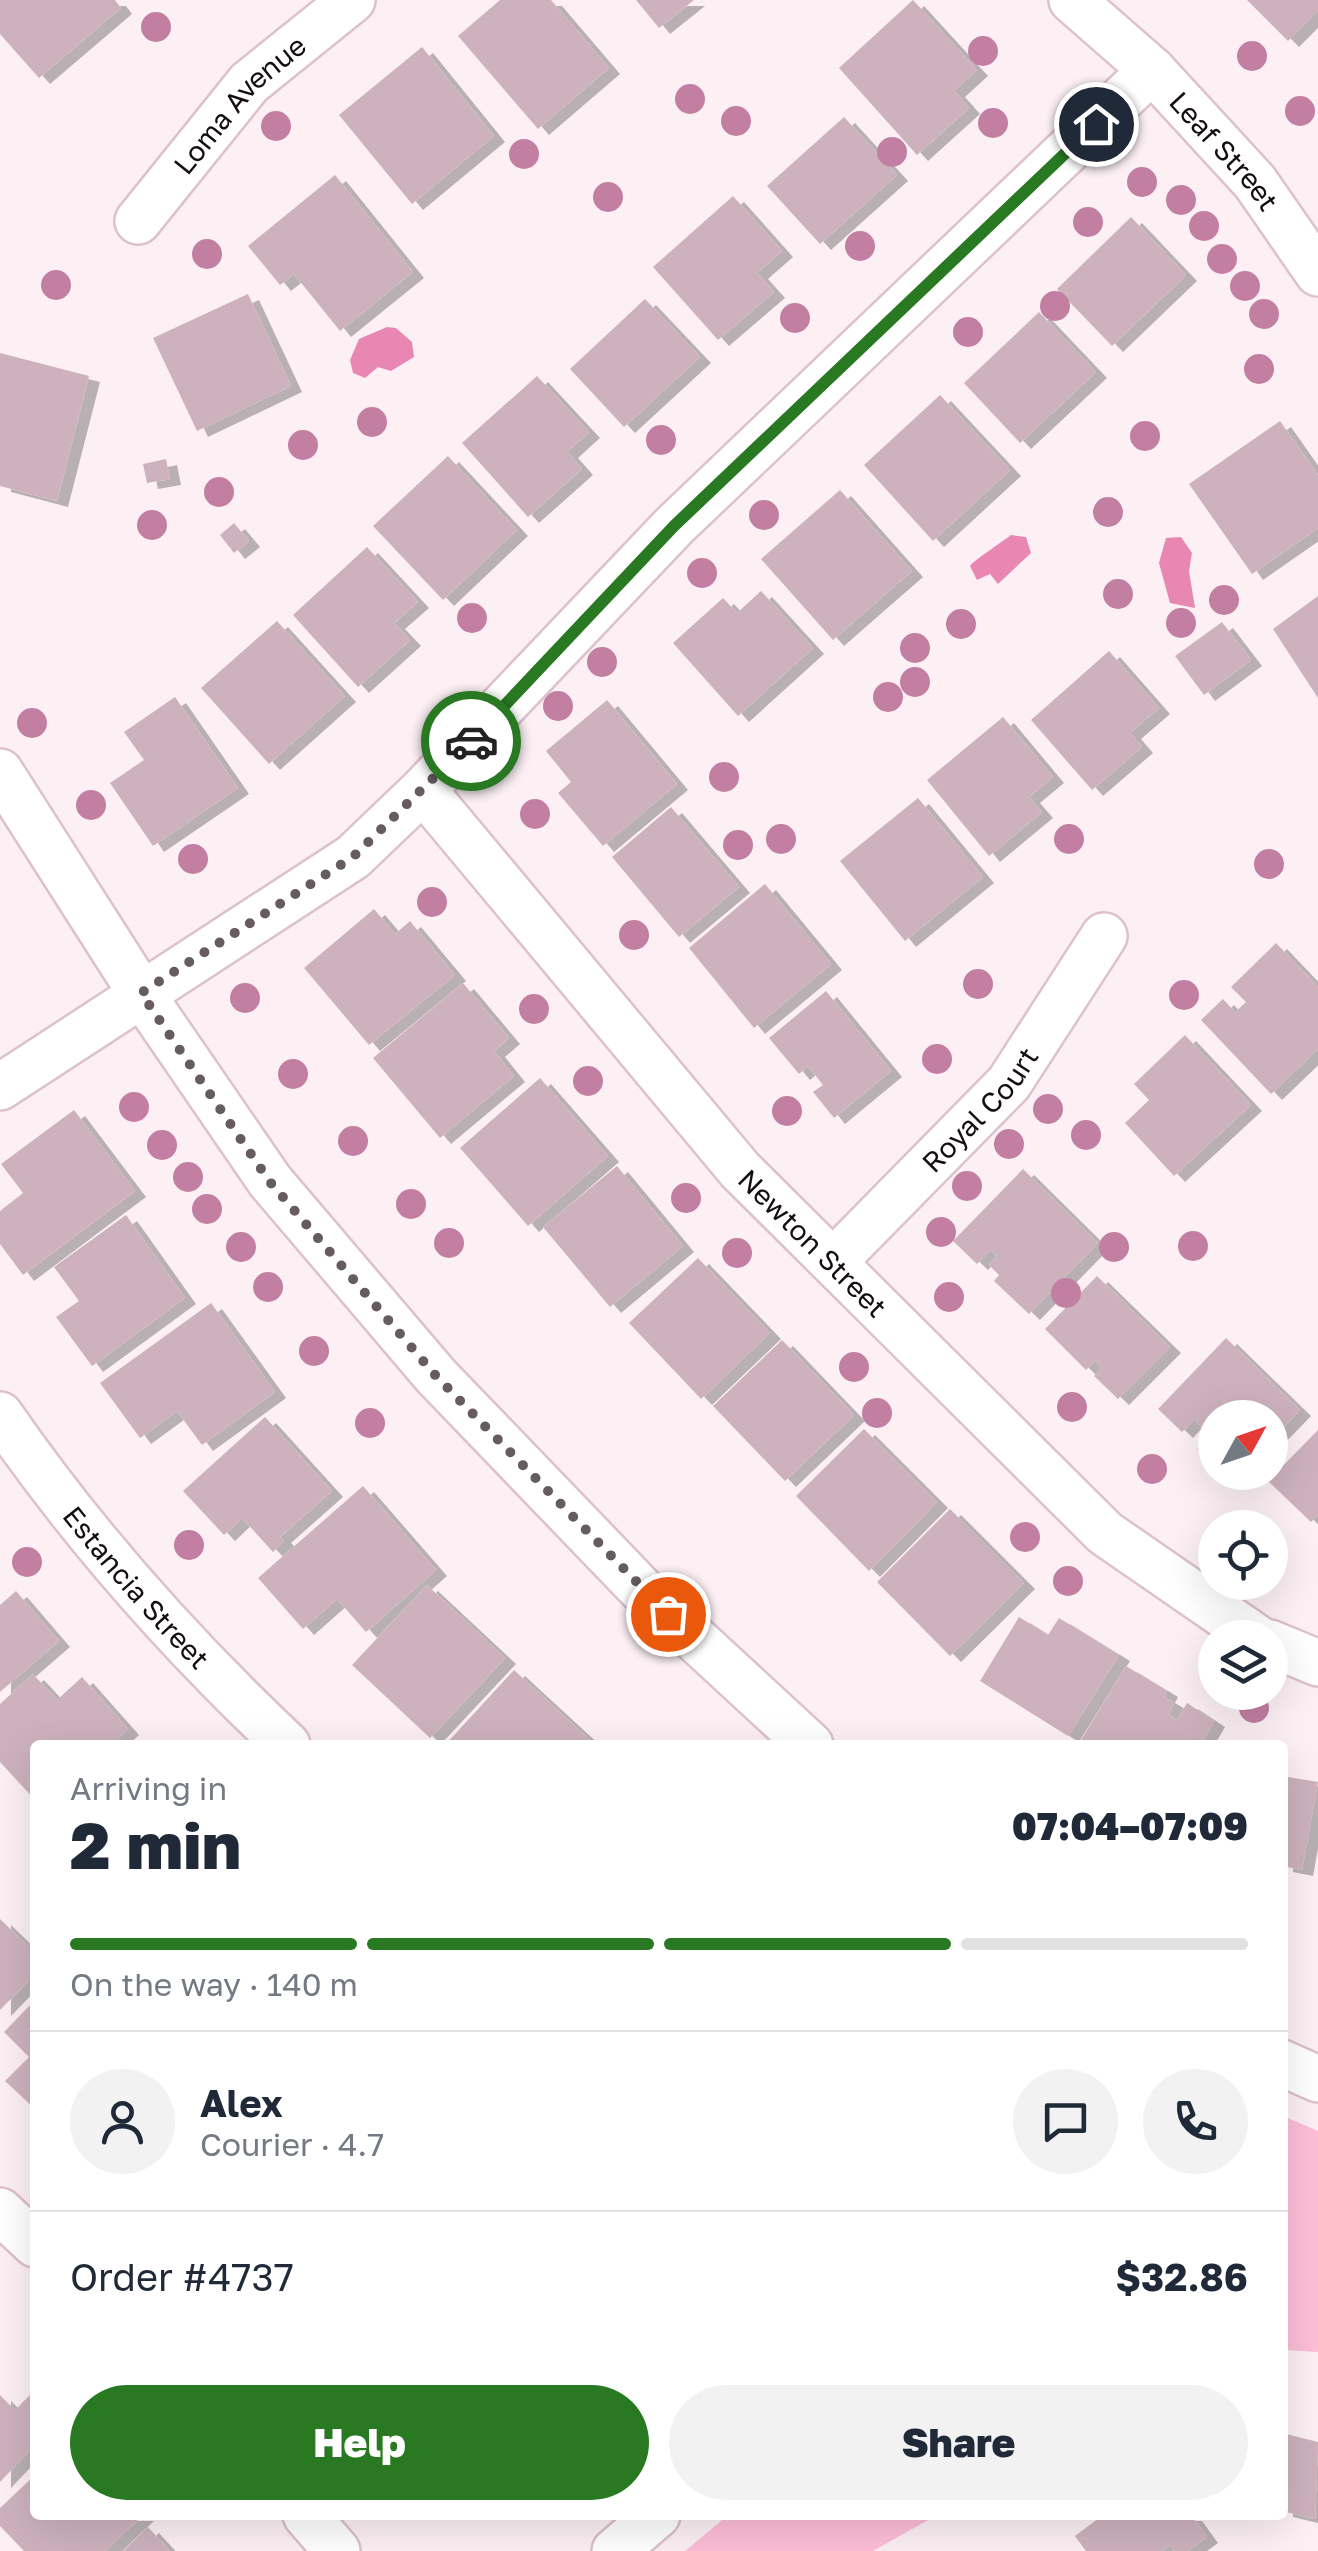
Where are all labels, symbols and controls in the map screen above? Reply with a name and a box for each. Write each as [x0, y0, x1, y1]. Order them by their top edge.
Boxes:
street label: Loma Avenue [166, 28, 312, 180]
pin [1054, 82, 1139, 167]
street label: Leaf Street [1163, 84, 1286, 216]
icon: home [1069, 97, 1124, 152]
courier [421, 691, 521, 791]
icon: car [444, 714, 499, 769]
street label: Royal Court [915, 1041, 1044, 1178]
street label: Newton Street [732, 1162, 894, 1323]
north arrow [1198, 1400, 1288, 1490]
map controls [1198, 1400, 1288, 1710]
street label: Estancia Street [57, 1499, 217, 1675]
button: locate [1198, 1510, 1288, 1600]
pin [626, 1572, 711, 1657]
icon: bag [641, 1587, 696, 1642]
button: layers [1198, 1620, 1288, 1710]
text: Arriving in [70, 1769, 227, 1807]
text: 07:04–07:09 [1012, 1803, 1248, 1848]
text: 2 min [70, 1805, 241, 1883]
text: On the way · 140 m [70, 1965, 358, 2003]
button: person [70, 2069, 175, 2174]
button: chat [1013, 2069, 1118, 2174]
button: phone [1143, 2069, 1248, 2174]
text: Alex [200, 2080, 283, 2125]
text: Courier · 4.7 [200, 2125, 384, 2163]
text: Order #4737 [70, 2254, 294, 2299]
text: $32.86 [1116, 2254, 1248, 2299]
button: Help [70, 2385, 649, 2500]
button: Share [669, 2385, 1248, 2500]

